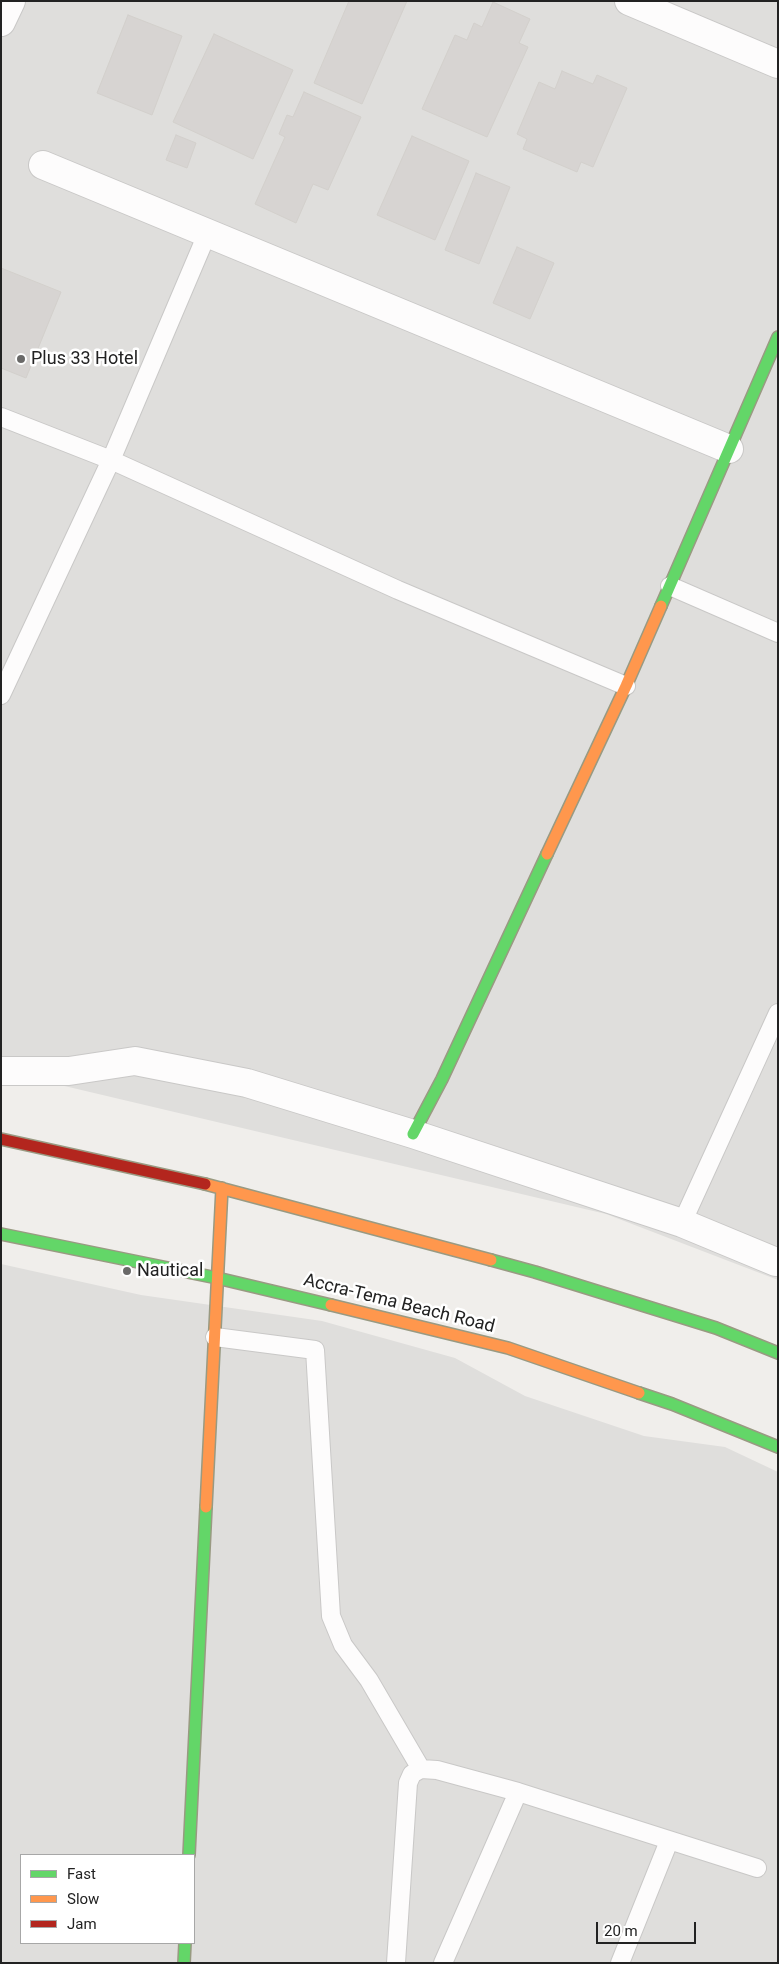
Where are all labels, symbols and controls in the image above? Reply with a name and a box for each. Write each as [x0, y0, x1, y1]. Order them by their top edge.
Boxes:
place label: Plus 33 Hotel [31, 348, 138, 370]
marker: Plus 33 Hotel [15, 353, 27, 365]
place label: Nautical [137, 1260, 203, 1282]
marker: Nautical [121, 1265, 133, 1277]
street label: Accra-Tema Beach Road [301, 1270, 497, 1338]
legend [20, 1854, 195, 1944]
text: Fast [67, 1865, 96, 1883]
text: Slow [67, 1890, 99, 1908]
scale bar [599, 1912, 699, 1944]
text: Jam [67, 1915, 97, 1933]
text: 20 m [604, 1922, 638, 1940]

